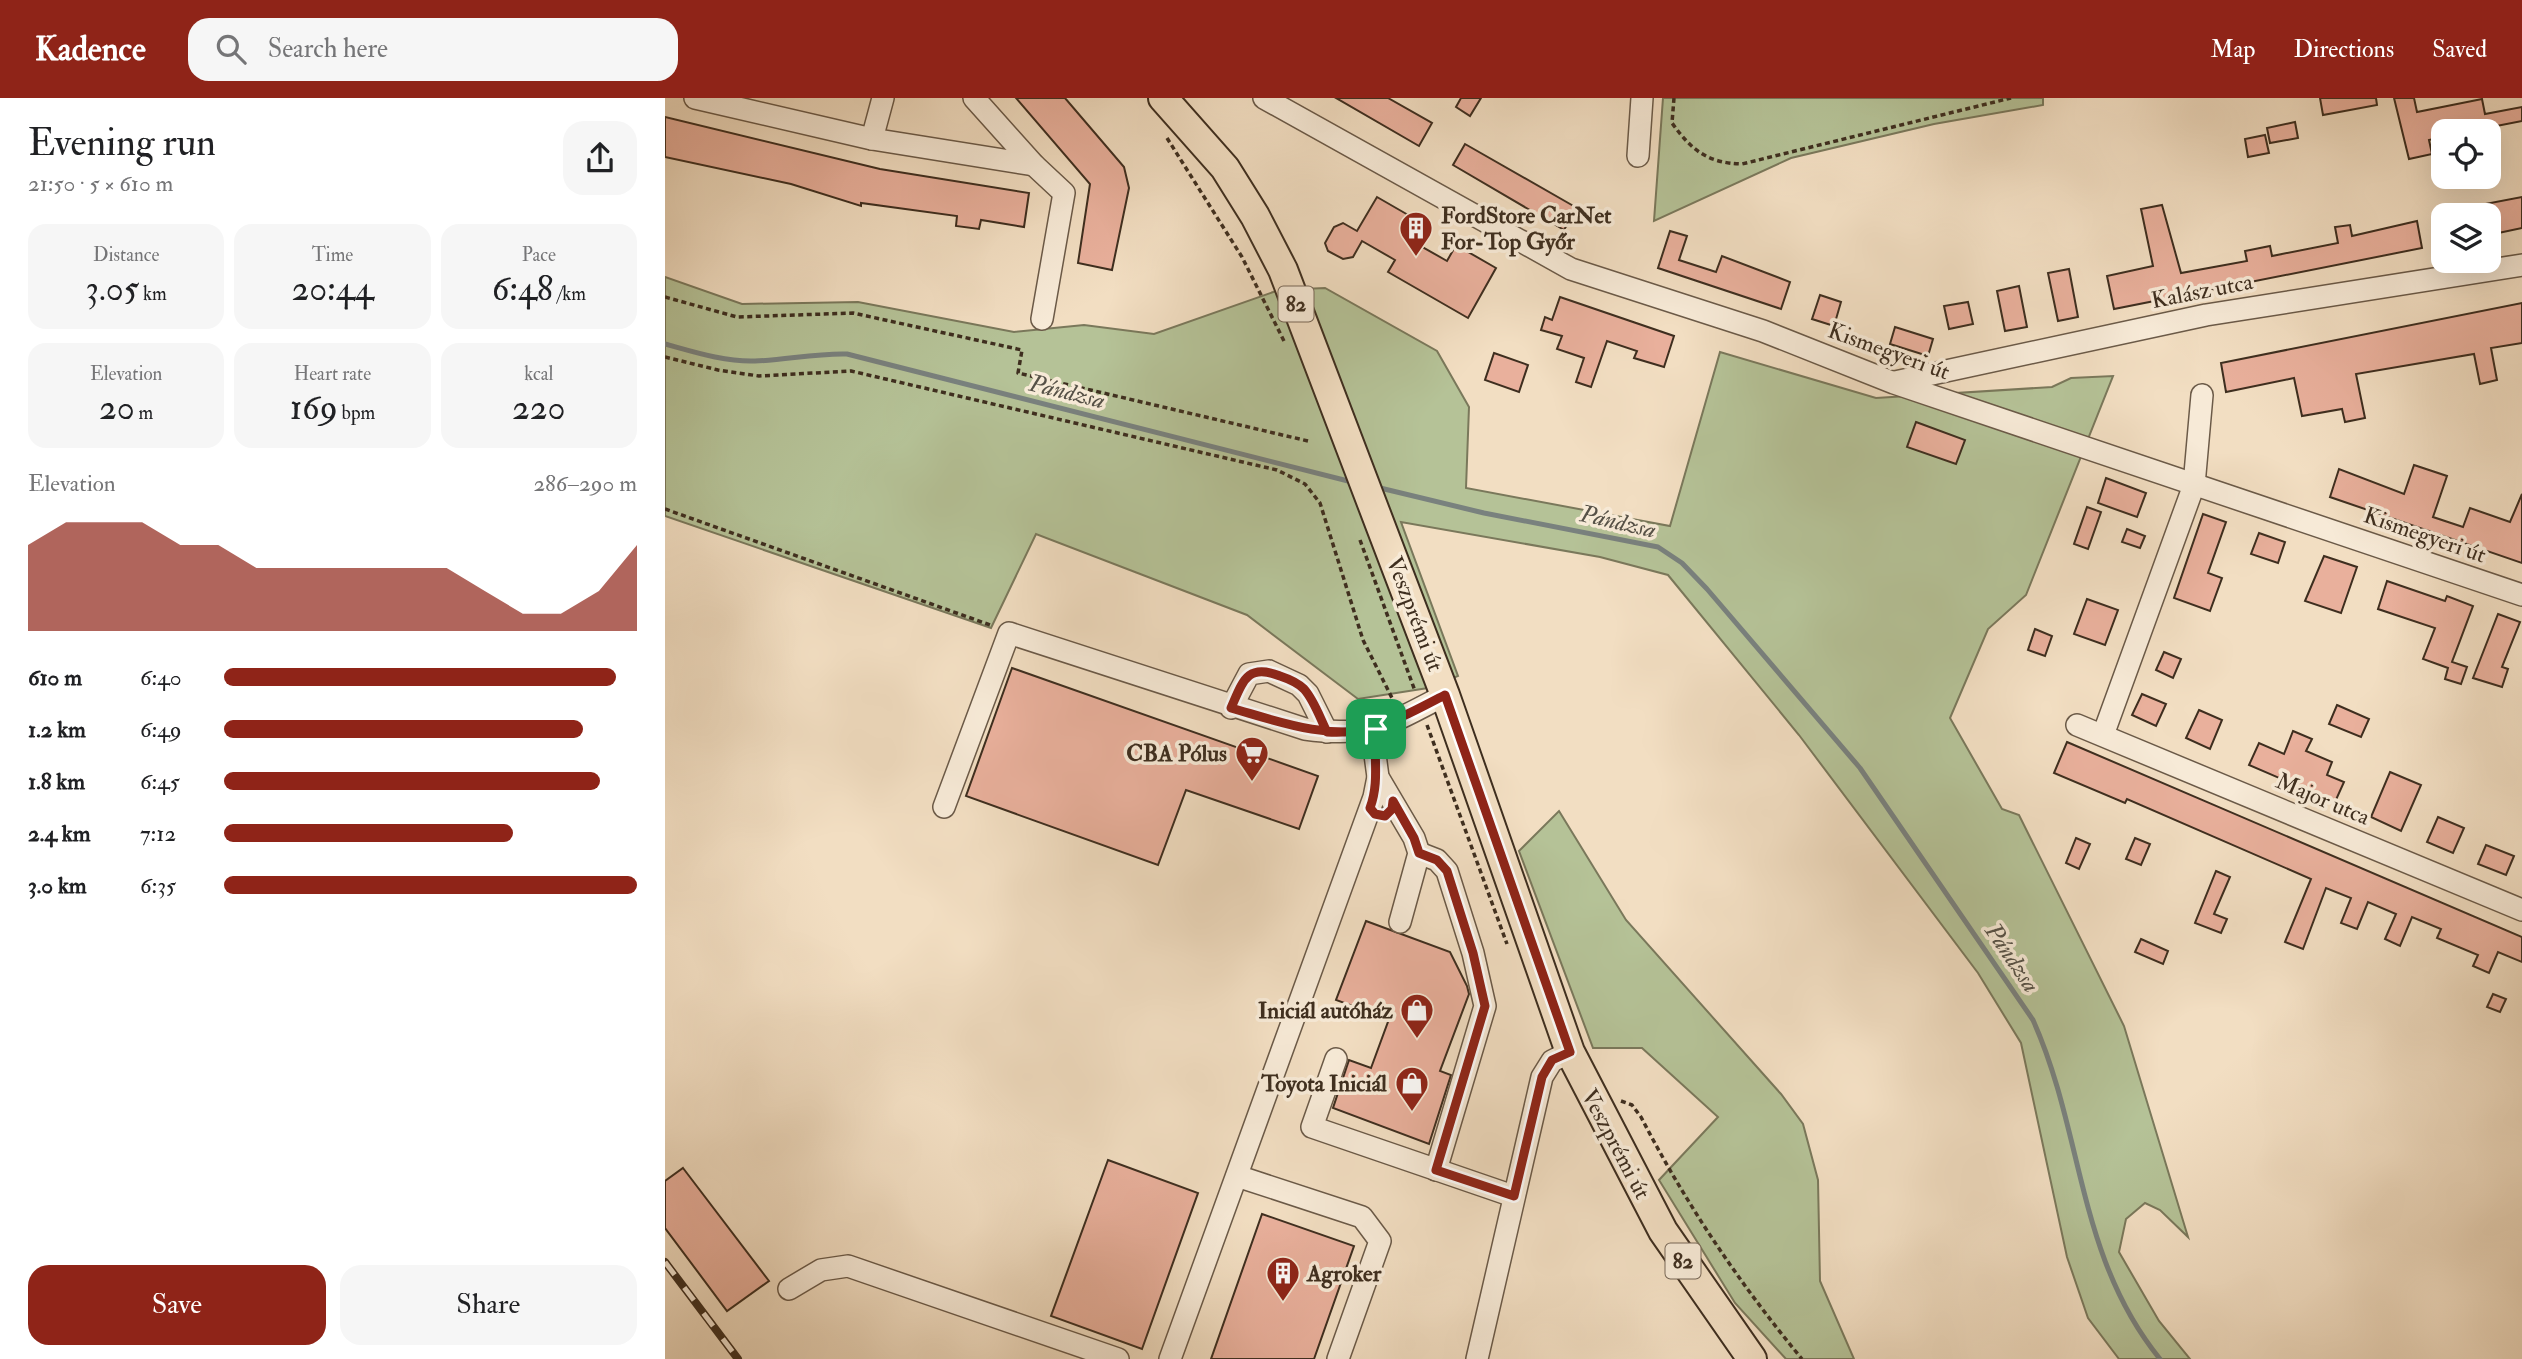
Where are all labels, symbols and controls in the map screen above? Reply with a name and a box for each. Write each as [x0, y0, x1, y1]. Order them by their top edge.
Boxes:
search box [188, 18, 678, 81]
text: Kadence [35, 29, 146, 70]
icon: search [212, 30, 250, 68]
text: Search here [268, 33, 388, 65]
text: Map [2210, 34, 2255, 65]
text: Directions [2293, 34, 2394, 65]
text: Saved [2432, 34, 2487, 65]
text: Evening run [28, 119, 216, 167]
map controls [2431, 119, 2501, 273]
button: locate [2431, 119, 2501, 189]
button: share [563, 121, 637, 195]
text: 21:50 · 5 × 610 m [28, 169, 173, 198]
place label: FordStore CarNet For-Top Győr [1441, 201, 1612, 257]
button: layers [2431, 203, 2501, 273]
building icon: FordStore CarNet For-Top Győr [1397, 209, 1435, 258]
text: Distance [93, 243, 159, 267]
text: Time [312, 243, 353, 267]
text: Pace [522, 243, 556, 267]
text: 3.05 [85, 267, 139, 311]
text: 20:44 [291, 267, 374, 311]
text: 6:48 [492, 267, 553, 311]
street label: Kalász utca [2149, 267, 2256, 315]
text: km [139, 282, 167, 306]
text: /km [553, 282, 586, 306]
road number: 82 [1279, 286, 1313, 322]
street label: Kismegyeri út [1824, 316, 1954, 386]
text: Elevation [90, 362, 162, 386]
text: Heart rate [294, 362, 371, 386]
text: kcal [524, 362, 553, 386]
water label: Pándzsa [1025, 367, 1108, 416]
text: 20 [99, 386, 135, 430]
text: 169 [290, 386, 338, 430]
text: 220 [512, 386, 566, 430]
text: m [135, 401, 153, 425]
text: bpm [338, 401, 375, 425]
text: Elevation [28, 469, 116, 498]
text: 286–290 m [533, 469, 637, 498]
water label: Pándzsa [1576, 498, 1659, 546]
street label: Kismegyeri út [2360, 501, 2490, 569]
street label: Veszprémi út [1379, 552, 1450, 676]
text: 610 m [28, 663, 82, 692]
text: 6:40 [140, 663, 181, 692]
pin [1346, 699, 1406, 759]
icon: arrive [1357, 710, 1395, 748]
text: 1.2 km [28, 715, 86, 744]
text: 6:49 [140, 715, 181, 744]
supermarket icon: CBA Pólus [1233, 734, 1271, 783]
place label: CBA Pólus [1126, 739, 1227, 768]
street label: Major utca [2272, 766, 2375, 832]
text: 1.8 km [28, 767, 85, 796]
text: 6:45 [140, 767, 180, 796]
text: 2.4 km [28, 819, 91, 848]
text: 7:12 [140, 819, 176, 848]
text: 3.0 km [28, 871, 87, 900]
text: 6:35 [140, 871, 176, 900]
water label: Pándzsa [1977, 917, 2046, 999]
shop icon: Iniciál autóház [1398, 991, 1436, 1040]
place label: Iniciál autóház [1258, 996, 1394, 1025]
shop icon: Toyota Iniciál [1393, 1064, 1431, 1113]
place label: Toyota Iniciál [1260, 1069, 1388, 1099]
street label: Veszprémi út [1574, 1084, 1657, 1205]
road number: 82 [1665, 1244, 1701, 1278]
building icon: Agroker [1264, 1254, 1302, 1303]
place label: Agroker [1306, 1259, 1382, 1289]
button: Save [28, 1265, 326, 1345]
button: Share [340, 1265, 637, 1345]

